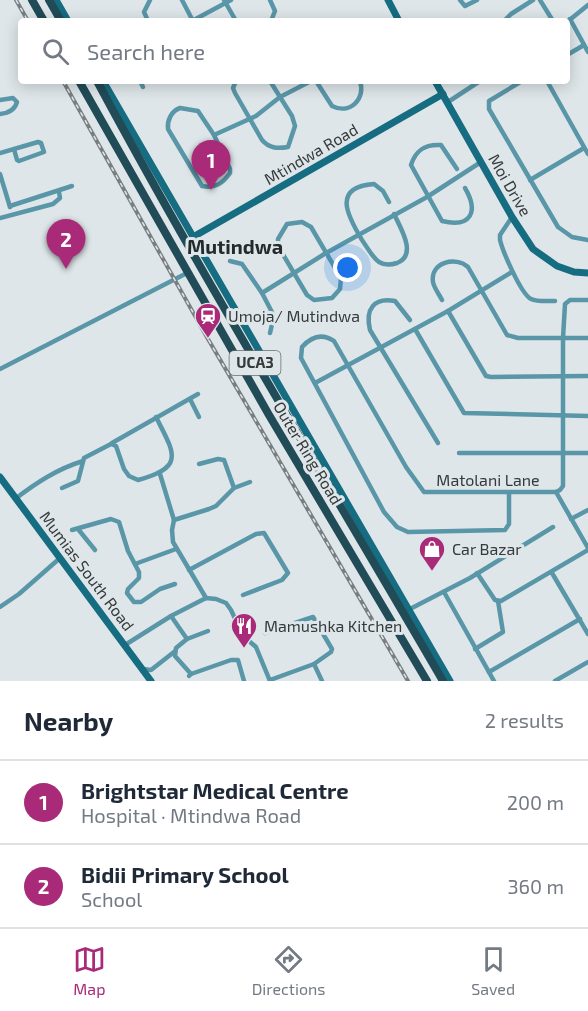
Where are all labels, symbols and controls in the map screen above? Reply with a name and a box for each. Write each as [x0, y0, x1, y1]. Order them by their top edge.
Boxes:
search box [18, 18, 570, 84]
icon: search [39, 35, 72, 68]
text: Search here [87, 38, 205, 64]
street label: Mtindwa Road [261, 119, 361, 188]
pin: 1 [192, 140, 230, 190]
street label: Moi Drive [485, 150, 536, 219]
pin: 2 [46, 220, 86, 269]
district label: Mutindwa [187, 234, 283, 258]
your location [333, 253, 362, 282]
station icon: Umoja/ Mutindwa [193, 301, 223, 339]
place label: Umoja/ Mutindwa [228, 306, 360, 326]
road number: UCA3 [230, 351, 280, 375]
street label: Outer Ring Road [270, 398, 347, 508]
street label: Matolani Lane [436, 470, 540, 489]
street label: Mumias South Road [36, 507, 139, 634]
shop icon: Car Bazar [417, 534, 447, 572]
place label: Car Bazar [452, 539, 522, 558]
restaurant icon: Mamushka Kitchen [229, 611, 259, 649]
place label: Mamushka Kitchen [264, 616, 402, 635]
text: Nearby [24, 705, 113, 736]
text: 2 results [485, 708, 564, 732]
text: Brightstar Medical Centre [81, 777, 349, 803]
text: 1 [39, 790, 48, 814]
text: 200 m [507, 790, 564, 814]
text: Hospital · Mtindwa Road [81, 803, 301, 827]
text: Bidii Primary School [81, 861, 289, 887]
text: 2 [38, 874, 49, 898]
text: 360 m [507, 874, 564, 898]
text: School [81, 887, 142, 911]
tab: Map [73, 943, 106, 998]
tab: Directions [252, 943, 325, 998]
tab: Saved [471, 943, 515, 998]

